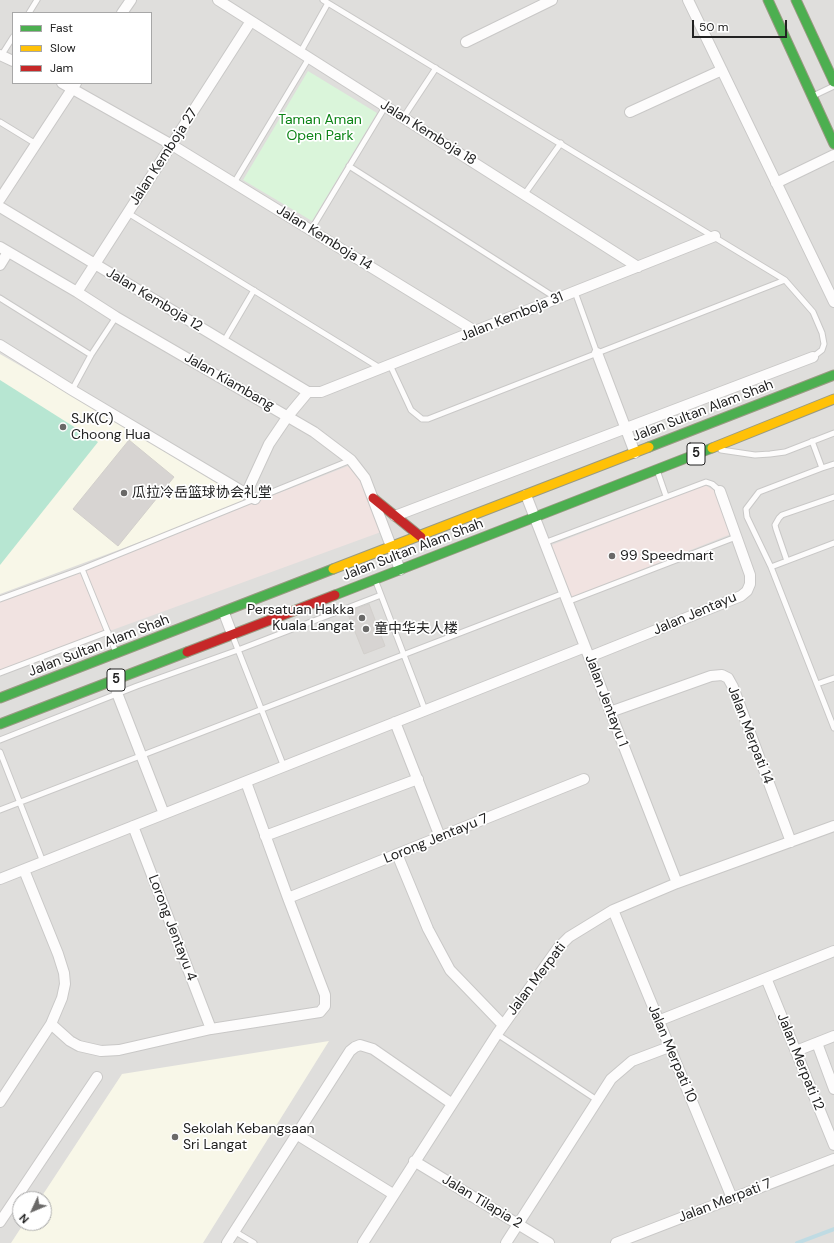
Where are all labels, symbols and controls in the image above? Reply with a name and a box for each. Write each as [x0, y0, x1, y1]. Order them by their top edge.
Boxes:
legend [12, 12, 152, 84]
scale bar [694, 12, 789, 38]
text: 50 m [699, 19, 728, 35]
text: Fast [50, 20, 73, 36]
text: Slow [50, 40, 76, 56]
text: Jam [50, 60, 73, 76]
street label: Jalan Kemboja 18 [377, 97, 479, 169]
street label: Jalan Kemboja 27 [126, 105, 202, 209]
park label: Taman Aman Open Park [278, 112, 362, 144]
street label: Jalan Kemboja 14 [273, 202, 375, 274]
street label: Jalan Kemboja 12 [103, 265, 205, 335]
street label: Jalan Kemboja 31 [458, 289, 566, 345]
street label: Jalan Kiambang [181, 349, 277, 415]
street label: Jalan Sultan Alam Shah [630, 376, 776, 446]
place label: SJK(C) Choong Hua [71, 411, 150, 444]
marker: SJK(C) Choong Hua [58, 422, 68, 432]
road number: 5 [687, 443, 705, 465]
place label: 瓜拉冷岳篮球协会礼堂 [132, 485, 272, 501]
marker: 瓜拉冷岳篮球协会礼堂 [119, 488, 129, 498]
street label: Jalan Sultan Alam Shah [340, 515, 486, 585]
place label: 99 Speedmart [620, 548, 714, 564]
marker: 99 Speedmart [607, 551, 617, 561]
street label: Jalan Jentayu [651, 589, 739, 639]
place label: Persatuan Hakka Kuala Langat [247, 602, 354, 634]
street label: Jalan Sultan Alam Shah [26, 611, 172, 681]
marker: Persatuan Hakka Kuala Langat [357, 613, 367, 623]
place label: 童中华夫人楼 [374, 621, 458, 637]
marker: 童中华夫人楼 [361, 624, 371, 634]
street label: Jalan Jentayu 1 [581, 653, 631, 749]
road number: 5 [107, 669, 125, 691]
street label: Jalan Merpati 14 [724, 684, 776, 786]
street label: Lorong Jentayu 7 [381, 810, 491, 868]
street label: Lorong Jentayu 4 [144, 873, 200, 983]
street label: Jalan Merpati [504, 939, 570, 1019]
street label: Jalan Merpati 10 [644, 1003, 700, 1105]
street label: Jalan Merpati 12 [773, 1011, 827, 1113]
place label: Sekolah Kebangsaan Sri Langat [183, 1121, 315, 1154]
marker: Sekolah Kebangsaan Sri Langat [170, 1132, 180, 1142]
street label: Jalan Tilapia 2 [439, 1171, 525, 1233]
street label: Jalan Merpati 7 [676, 1176, 774, 1226]
north arrow [12, 1191, 52, 1231]
text: N [16, 1211, 32, 1226]

